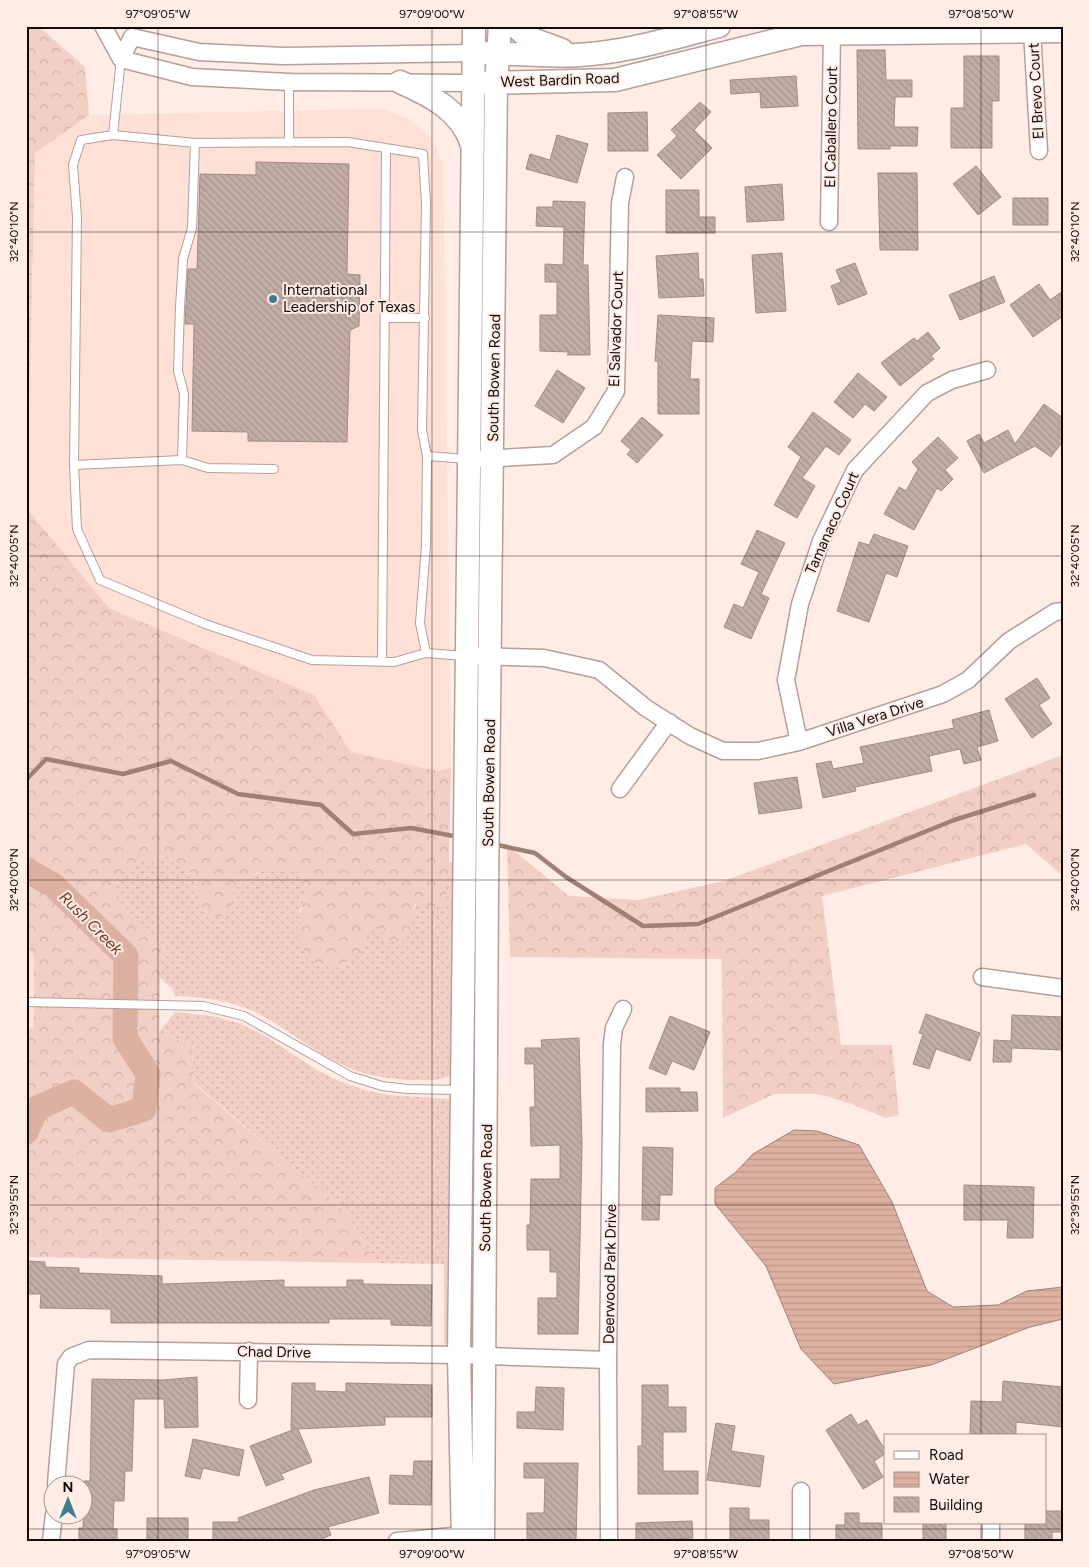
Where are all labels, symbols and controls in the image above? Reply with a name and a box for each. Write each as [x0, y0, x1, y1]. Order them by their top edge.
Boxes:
text: 97°09'05"W [126, 7, 191, 21]
text: 97°09'00"W [399, 7, 465, 21]
text: 97°08'55"W [674, 7, 739, 21]
text: 97°08'50"W [948, 7, 1014, 21]
street label: El Brevo Court [1024, 42, 1048, 140]
street label: El Caballero Court [821, 66, 841, 188]
street label: West Bardin Road [500, 69, 620, 91]
text: 32°40'10"N [7, 202, 21, 263]
text: 32°40'10"N [1068, 202, 1082, 263]
street label: El Salvador Court [605, 270, 627, 387]
place label: International Leadership of Texas [283, 281, 415, 316]
marker: International Leadership of Texas [267, 293, 279, 305]
street label: South Bowen Road [484, 314, 504, 442]
street label: Tamanaco Court [801, 469, 863, 577]
text: 32°40'05"N [7, 525, 21, 587]
text: 32°40'05"N [1068, 525, 1082, 587]
street label: Villa Vera Drive [824, 693, 926, 741]
street label: South Bowen Road [479, 719, 499, 847]
text: 32°40'00"N [7, 848, 21, 912]
text: 32°40'00"N [1068, 848, 1082, 912]
water label: Rush Creek [55, 887, 127, 959]
street label: South Bowen Road [476, 1124, 496, 1252]
text: 32°39'55"N [7, 1175, 21, 1235]
text: 32°39'55"N [1068, 1175, 1082, 1235]
street label: Deerwood Park Drive [600, 1204, 620, 1344]
street label: Chad Drive [237, 1342, 311, 1362]
legend [884, 1434, 1046, 1524]
text: Road [929, 1446, 964, 1464]
text: Water [929, 1470, 969, 1488]
north arrow [42, 1474, 92, 1524]
text: N [63, 1479, 73, 1496]
text: Building [929, 1496, 983, 1514]
text: 97°09'05"W [126, 1547, 191, 1561]
text: 97°09'00"W [399, 1547, 465, 1561]
text: 97°08'55"W [674, 1547, 739, 1561]
text: 97°08'50"W [948, 1547, 1014, 1561]

